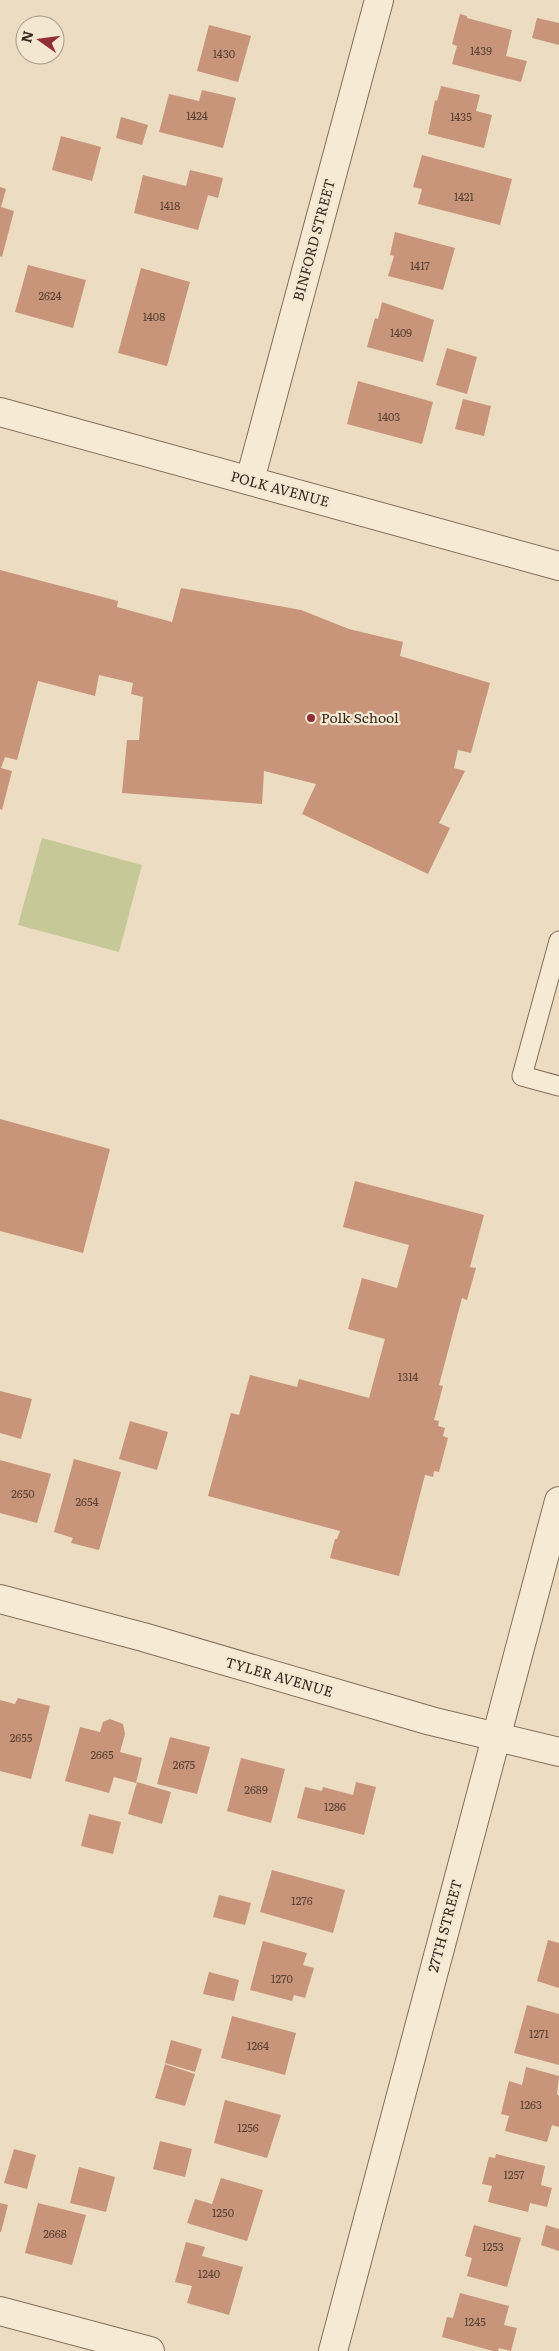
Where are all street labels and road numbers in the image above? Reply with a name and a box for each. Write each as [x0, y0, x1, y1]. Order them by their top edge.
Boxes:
street label: BINFORD STREET [287, 176, 339, 303]
street label: POLK AVENUE [229, 465, 332, 511]
street label: TYLER AVENUE [223, 1651, 336, 1701]
street label: 27TH STREET [422, 1877, 466, 1974]

